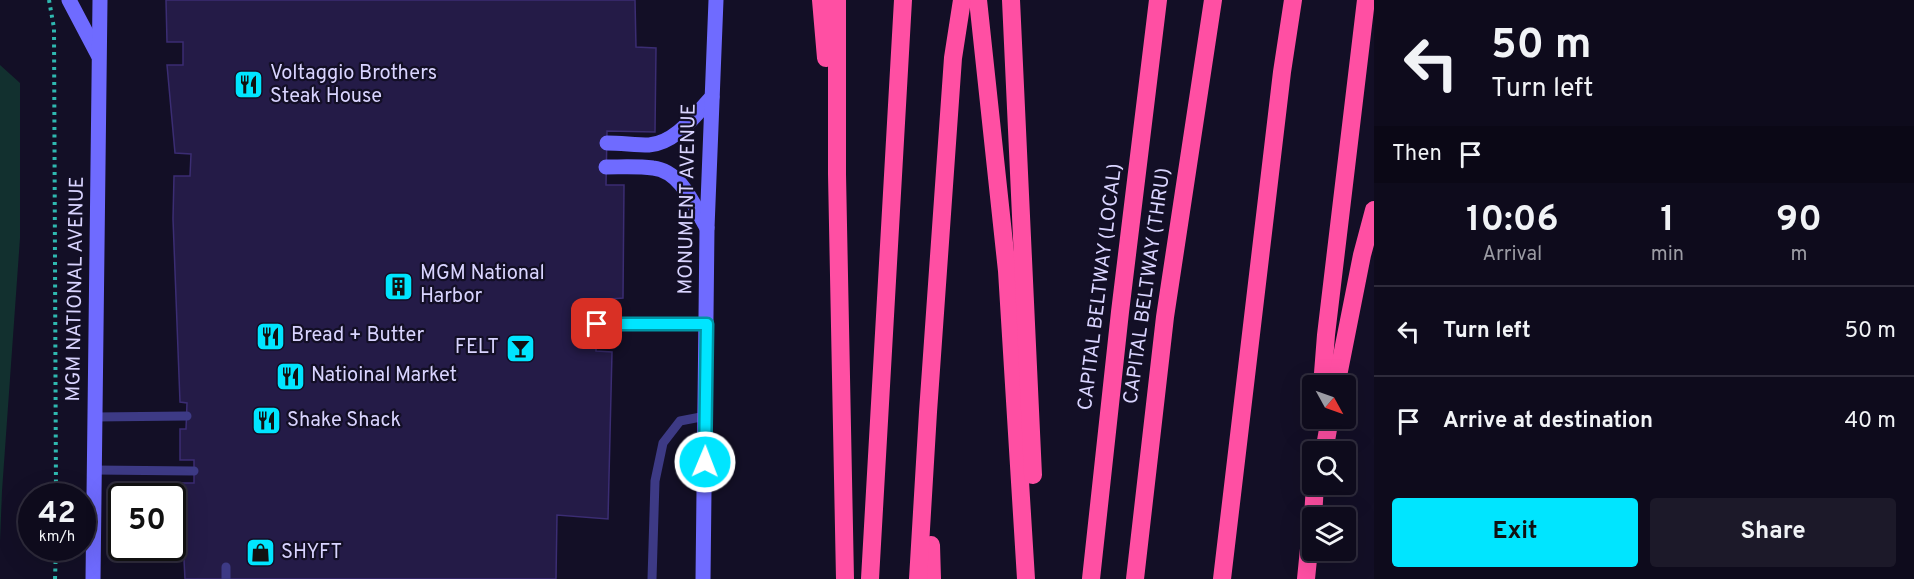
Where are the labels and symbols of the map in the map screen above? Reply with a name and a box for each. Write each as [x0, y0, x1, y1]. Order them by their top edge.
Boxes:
place label: Voltaggio Brothers Steak House [270, 61, 437, 110]
restaurant icon: Voltaggio Brothers Steak House [233, 69, 265, 101]
street label: MONUMENT AVENUE [673, 103, 703, 295]
street label: CAPITAL BELTWAY (LOCAL) [1073, 162, 1129, 412]
street label: CAPITAL BELTWAY (THRU) [1119, 166, 1177, 406]
street label: MGM NATIONAL AVENUE [61, 176, 91, 402]
place label: MGM National Harbor [420, 261, 545, 310]
building icon: MGM National Harbor [383, 270, 415, 302]
pin [571, 298, 622, 349]
restaurant icon: Bread + Butter [254, 320, 286, 352]
place label: Bread + Butter [291, 323, 424, 349]
bar icon: FELT [504, 332, 536, 364]
place label: FELT [455, 335, 499, 361]
restaurant icon: Natioinal Market [274, 360, 306, 392]
place label: Natioinal Market [311, 363, 457, 389]
north arrow [1302, 375, 1356, 429]
restaurant icon: Shake Shack [250, 405, 282, 437]
place label: Shake Shack [287, 408, 401, 434]
position arrow [673, 430, 737, 494]
speed limit sign: 50 [108, 483, 186, 561]
shop icon: SHYFT [244, 537, 276, 569]
place label: SHYFT [281, 540, 342, 566]

